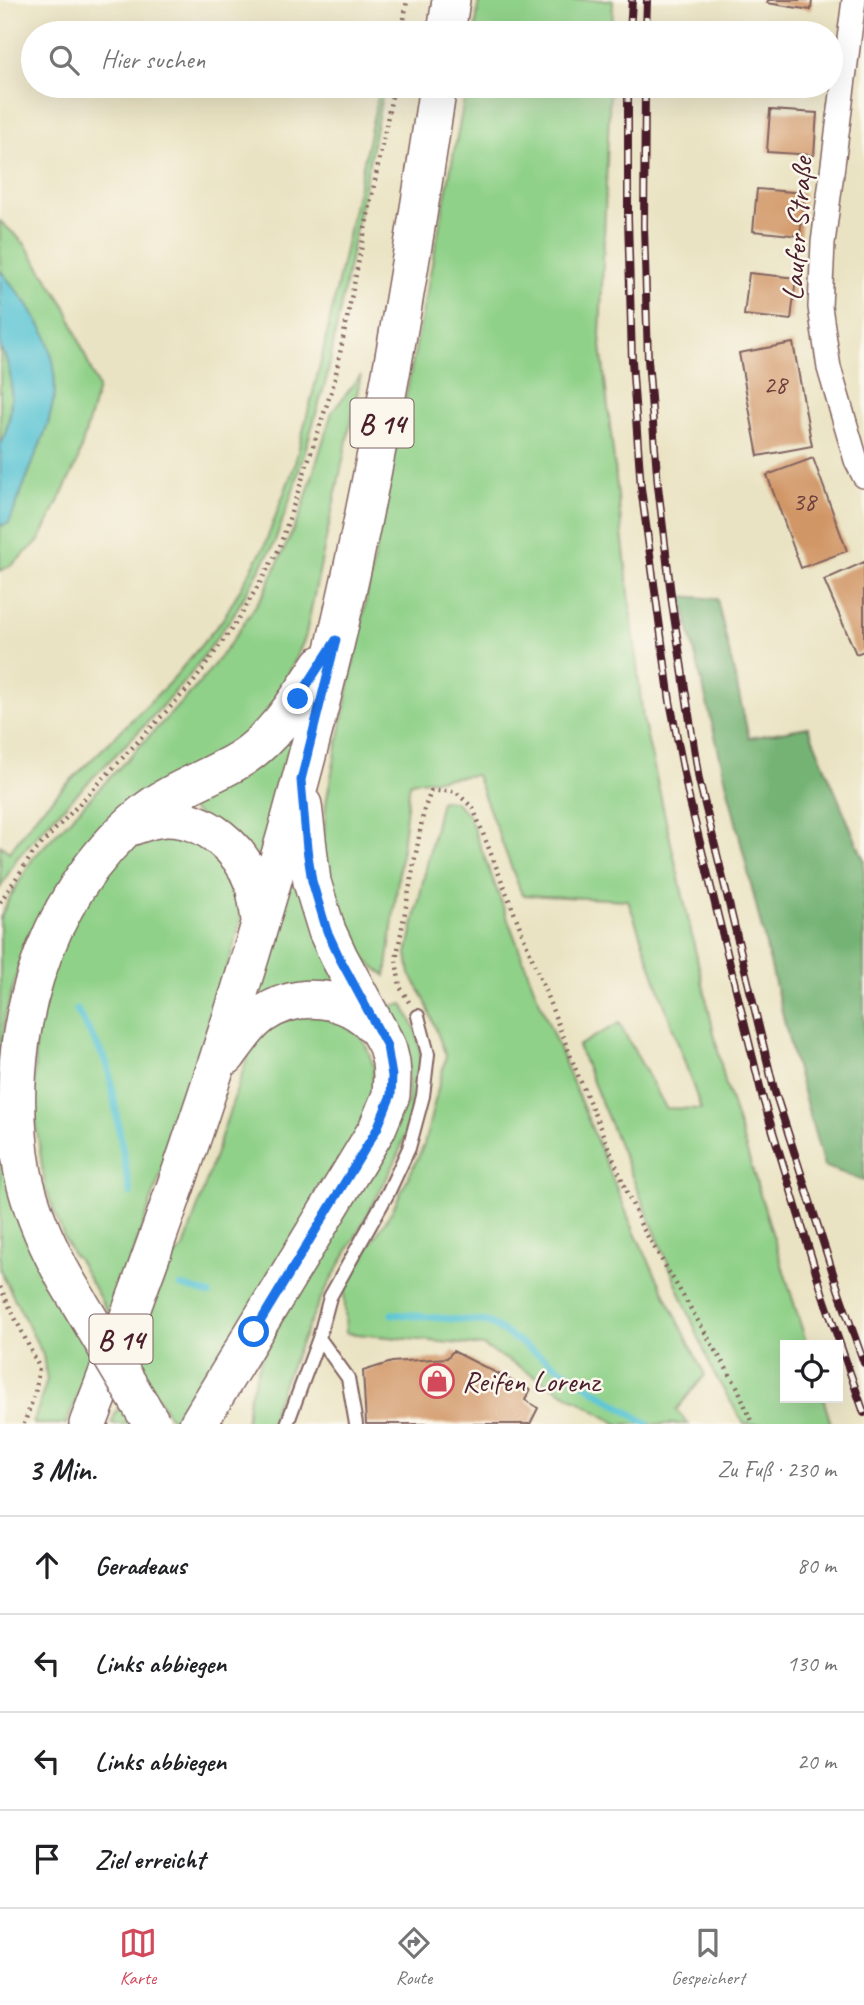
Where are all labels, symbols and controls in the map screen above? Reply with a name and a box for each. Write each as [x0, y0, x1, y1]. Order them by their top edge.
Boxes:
search box [21, 21, 843, 98]
icon: search [45, 41, 83, 79]
text: Hier suchen [101, 43, 205, 76]
street label: Laufer Straße [773, 154, 821, 302]
house number: 28 [763, 368, 789, 401]
road number: B 14 [350, 398, 414, 448]
house number: 38 [792, 485, 818, 518]
route end [282, 683, 313, 714]
road number: B 14 [90, 1314, 152, 1364]
route start [238, 1316, 269, 1347]
map controls [780, 1340, 843, 1403]
button: locate [780, 1340, 843, 1403]
shop icon: Reifen Lorenz [418, 1362, 456, 1400]
place label: Reifen Lorenz [462, 1362, 602, 1400]
text: 3 Min. [28, 1451, 97, 1489]
text: Zu Fuß · 230 m [717, 1455, 836, 1484]
icon: ahead [28, 1546, 66, 1584]
text: Geradeaus [95, 1549, 186, 1582]
text: 80 m [797, 1551, 836, 1580]
icon: left [28, 1644, 66, 1682]
text: Links abbiegen [95, 1647, 226, 1680]
text: 130 m [787, 1649, 836, 1678]
icon: left [28, 1742, 66, 1780]
text: Links abbiegen [95, 1745, 226, 1778]
text: 20 m [797, 1747, 836, 1776]
icon: arrive [28, 1840, 66, 1878]
text: Ziel erreicht [95, 1843, 205, 1876]
tab: Karte [119, 1924, 157, 1990]
tab: Route [395, 1924, 433, 1990]
tab: Gespeichert [671, 1924, 745, 1990]

